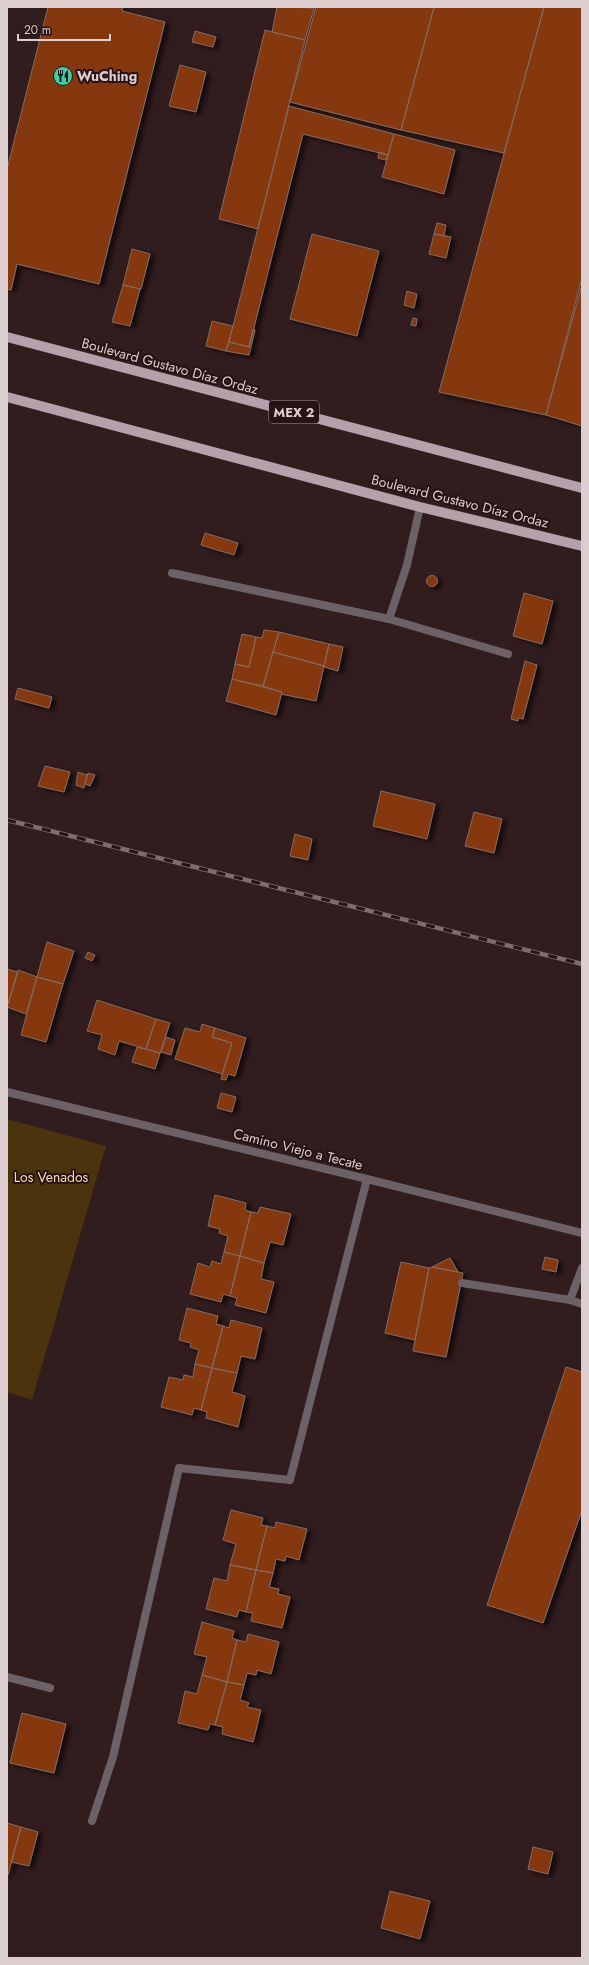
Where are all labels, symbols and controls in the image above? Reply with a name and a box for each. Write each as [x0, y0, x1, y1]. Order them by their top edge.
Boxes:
scale bar [18, 16, 110, 42]
text: 20 m [24, 21, 51, 39]
restaurant icon: WuChing [52, 65, 74, 87]
place label: WuChing [77, 66, 137, 86]
street label: Boulevard Gustavo Díaz Ordaz [79, 333, 261, 399]
road number: MEX 2 [269, 401, 319, 423]
street label: Boulevard Gustavo Díaz Ordaz [369, 469, 551, 533]
street label: Camino Viejo a Tecate [231, 1123, 365, 1175]
park label: Los Venados [14, 1167, 89, 1187]

